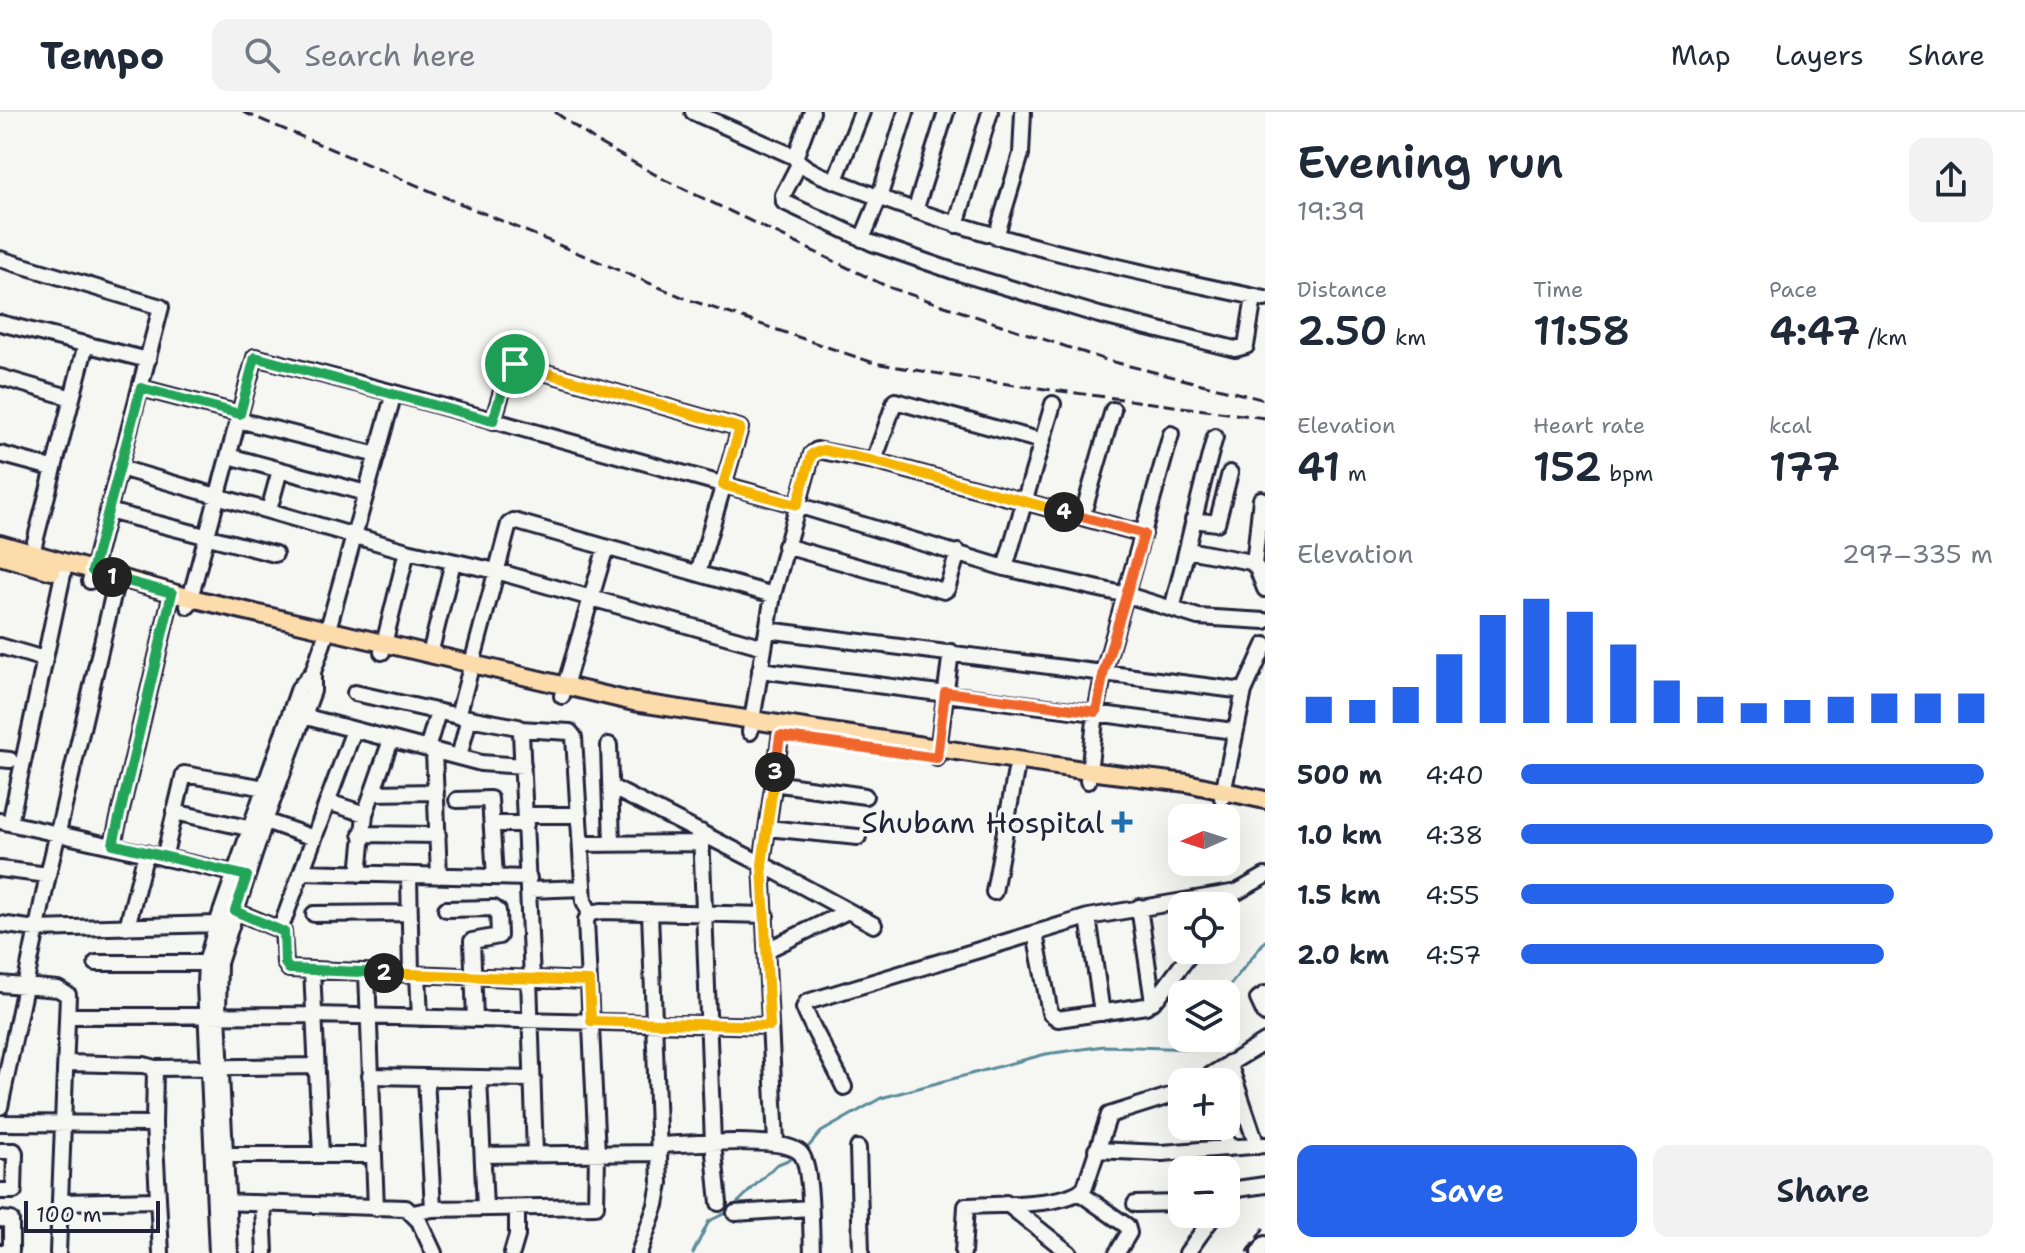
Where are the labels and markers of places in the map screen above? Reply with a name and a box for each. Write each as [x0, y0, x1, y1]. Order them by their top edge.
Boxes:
pin [481, 330, 549, 398]
pin: 4 [1044, 492, 1084, 532]
pin: 1 [92, 557, 132, 597]
pin: 3 [755, 752, 795, 792]
place label: Shubam Hospital [861, 802, 1104, 843]
marker: Shubam Hospital [1111, 811, 1133, 833]
pin: 2 [364, 953, 404, 993]

